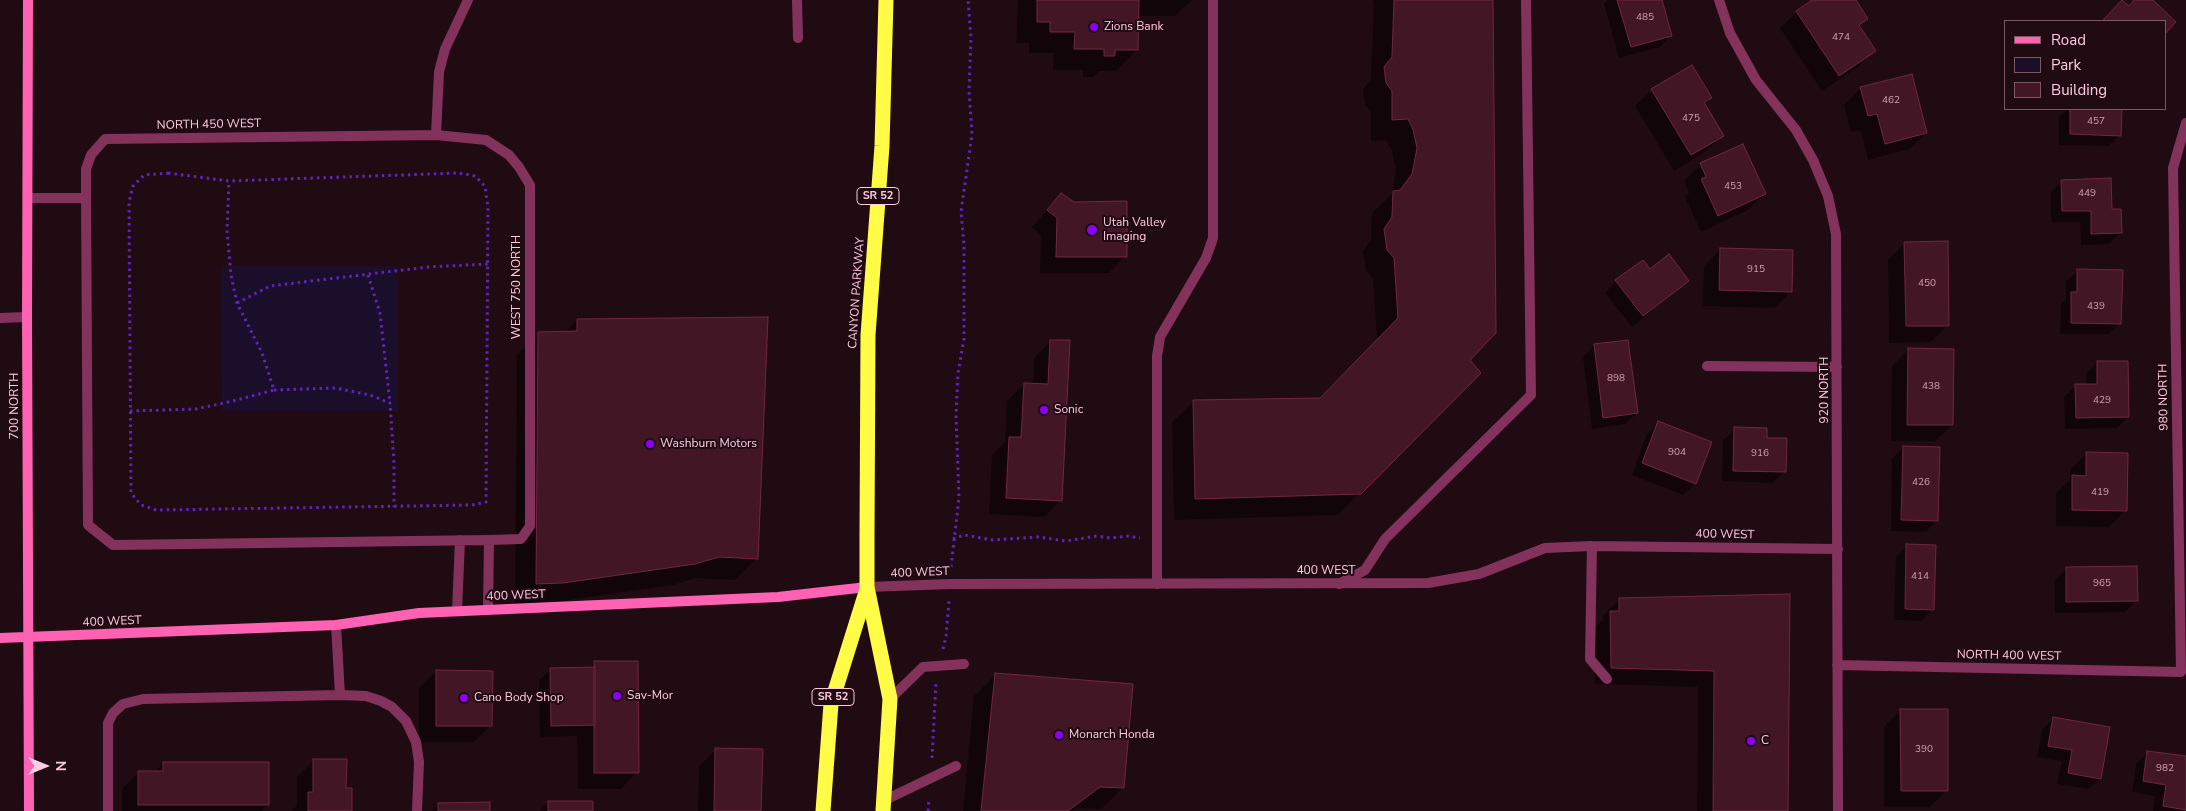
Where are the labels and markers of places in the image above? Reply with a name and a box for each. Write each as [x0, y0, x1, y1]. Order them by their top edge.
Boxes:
place label: Zions Bank [1104, 20, 1163, 34]
marker: Zions Bank [1088, 21, 1100, 33]
place label: Utah Valley Imaging [1103, 216, 1166, 244]
marker: Utah Valley Imaging [1085, 223, 1099, 237]
place label: Sonic [1054, 403, 1083, 417]
marker: Sonic [1038, 404, 1050, 416]
place label: Washburn Motors [660, 437, 757, 451]
marker: Washburn Motors [644, 438, 656, 450]
place label: Sav-Mor [627, 689, 673, 703]
marker: Sav-Mor [611, 690, 623, 702]
place label: Cano Body Shop [474, 691, 564, 705]
marker: Cano Body Shop [458, 692, 470, 704]
place label: Monarch Honda [1069, 728, 1155, 742]
marker: Monarch Honda [1053, 729, 1065, 741]
place label: C [1761, 734, 1769, 748]
marker: C [1745, 735, 1757, 747]

